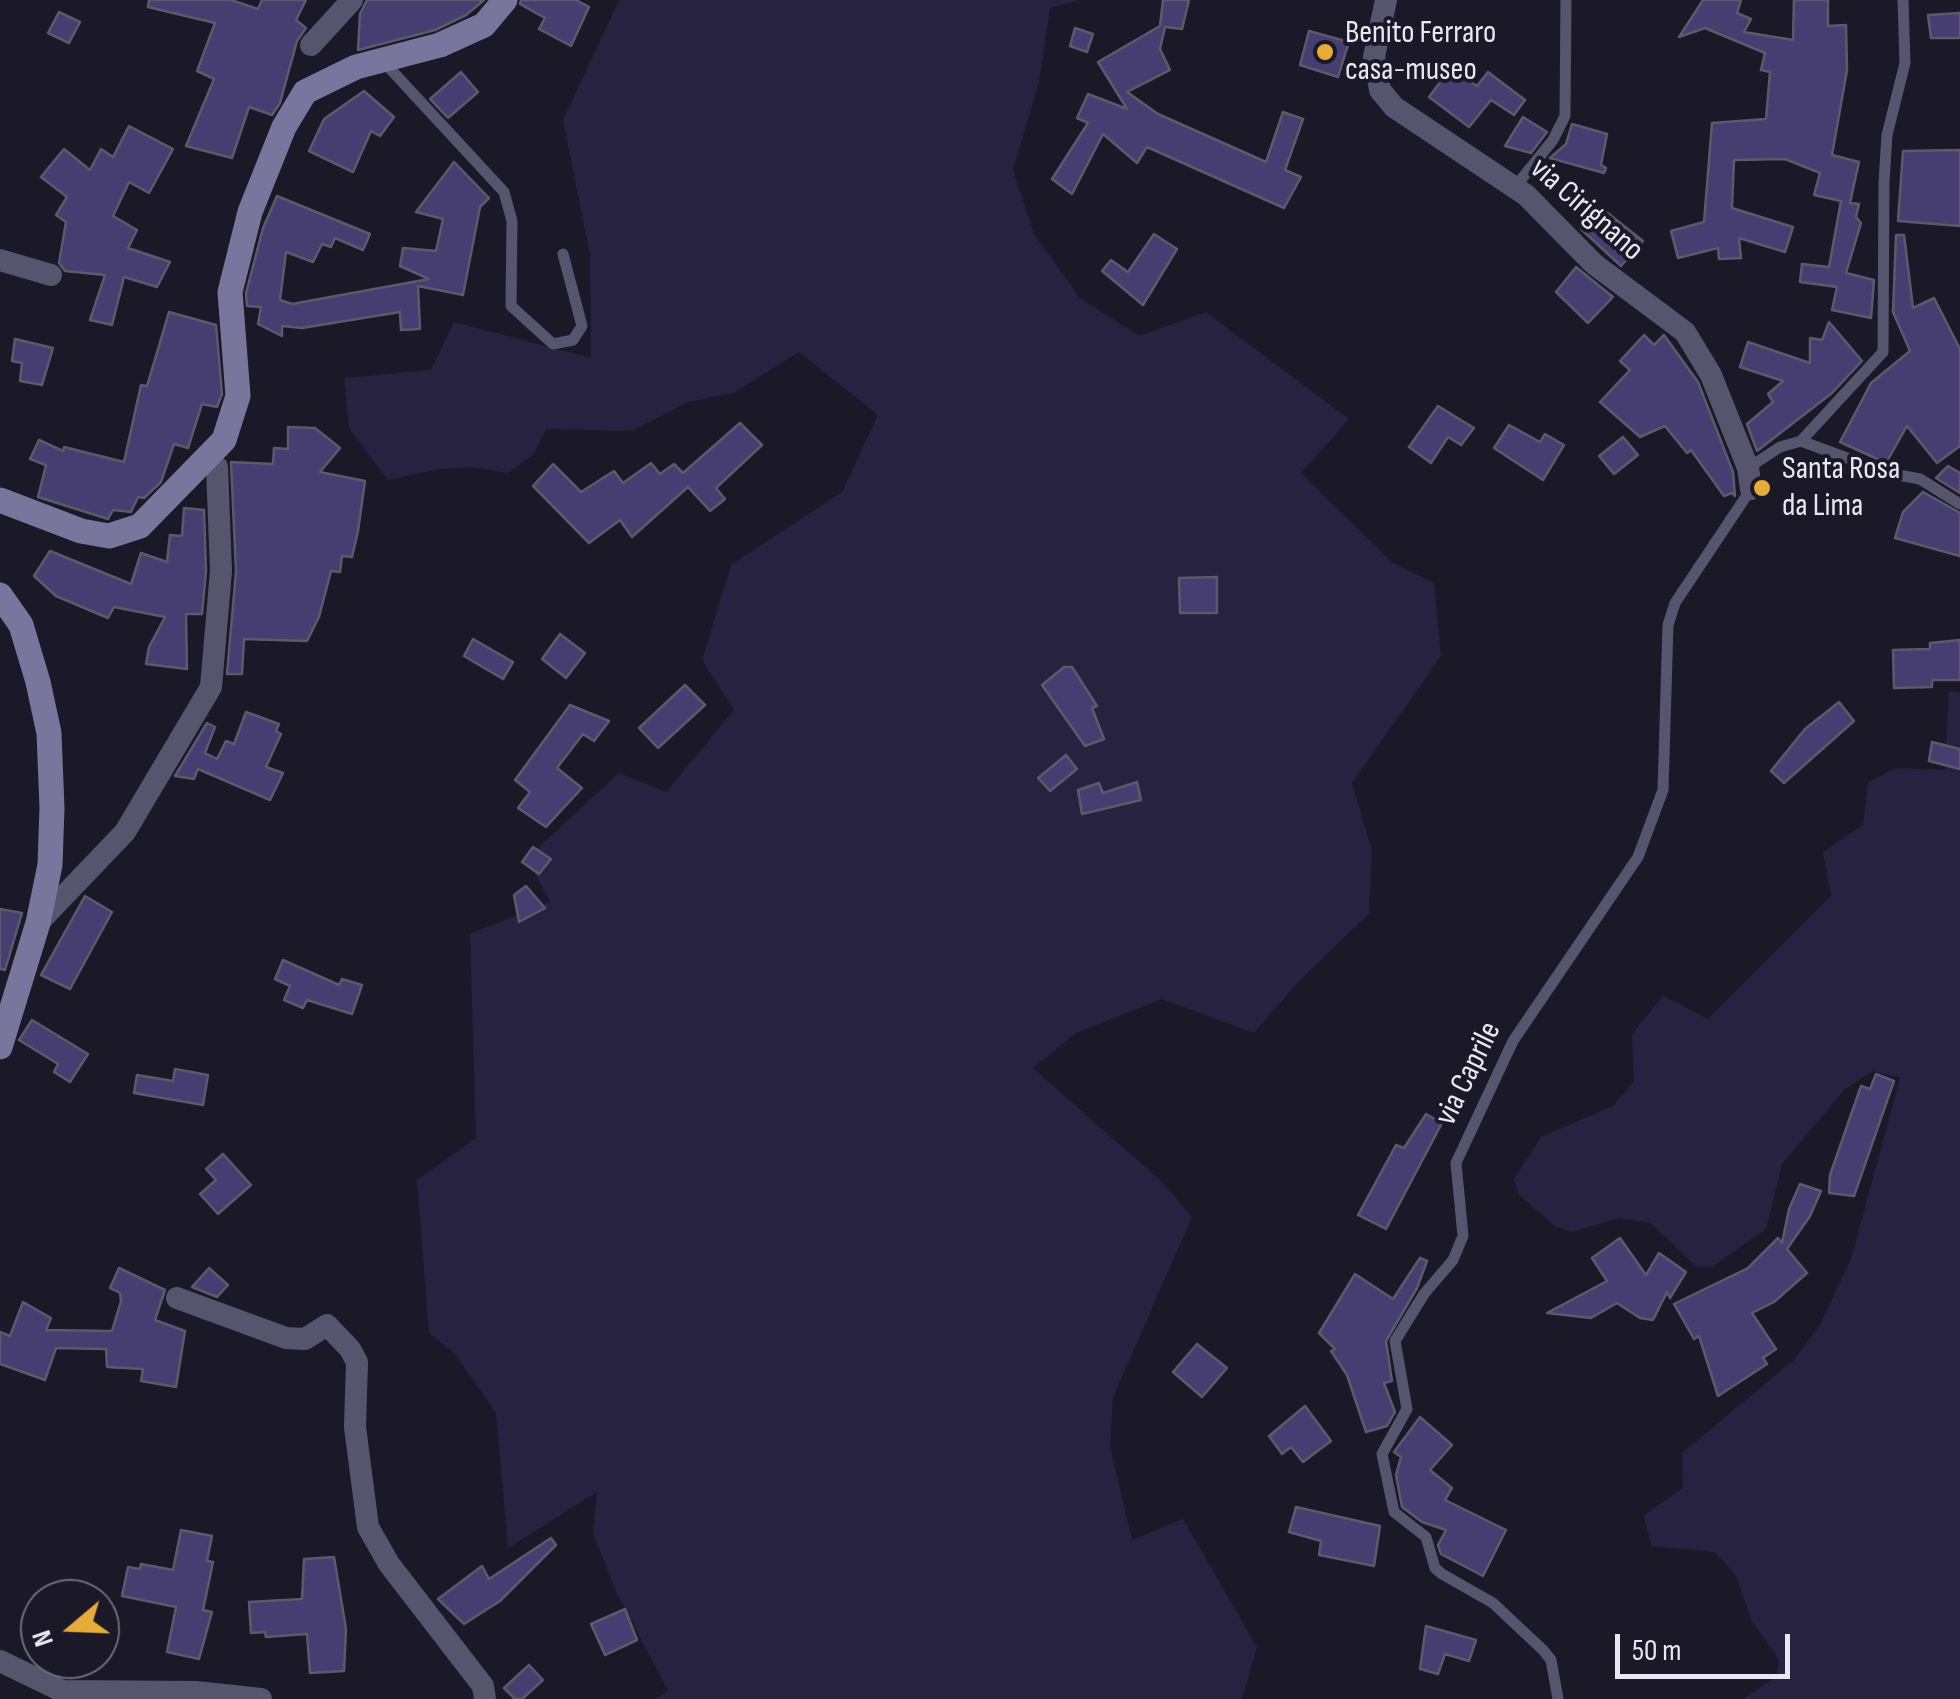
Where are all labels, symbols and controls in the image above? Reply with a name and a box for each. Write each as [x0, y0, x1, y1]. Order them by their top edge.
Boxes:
place label: Benito Ferraro casa-museo [1345, 15, 1496, 90]
marker: Benito Ferraro casa-museo [1314, 41, 1336, 63]
street label: via Cirignano [1521, 150, 1651, 270]
place label: Santa Rosa da Lima [1782, 451, 1900, 526]
marker: Santa Rosa da Lima [1751, 477, 1773, 499]
street label: via Caprile [1428, 1016, 1510, 1132]
north arrow [20, 1579, 120, 1679]
scale bar [1620, 1614, 1795, 1676]
text: N [25, 1626, 61, 1651]
text: 50 m [1632, 1633, 1681, 1669]

